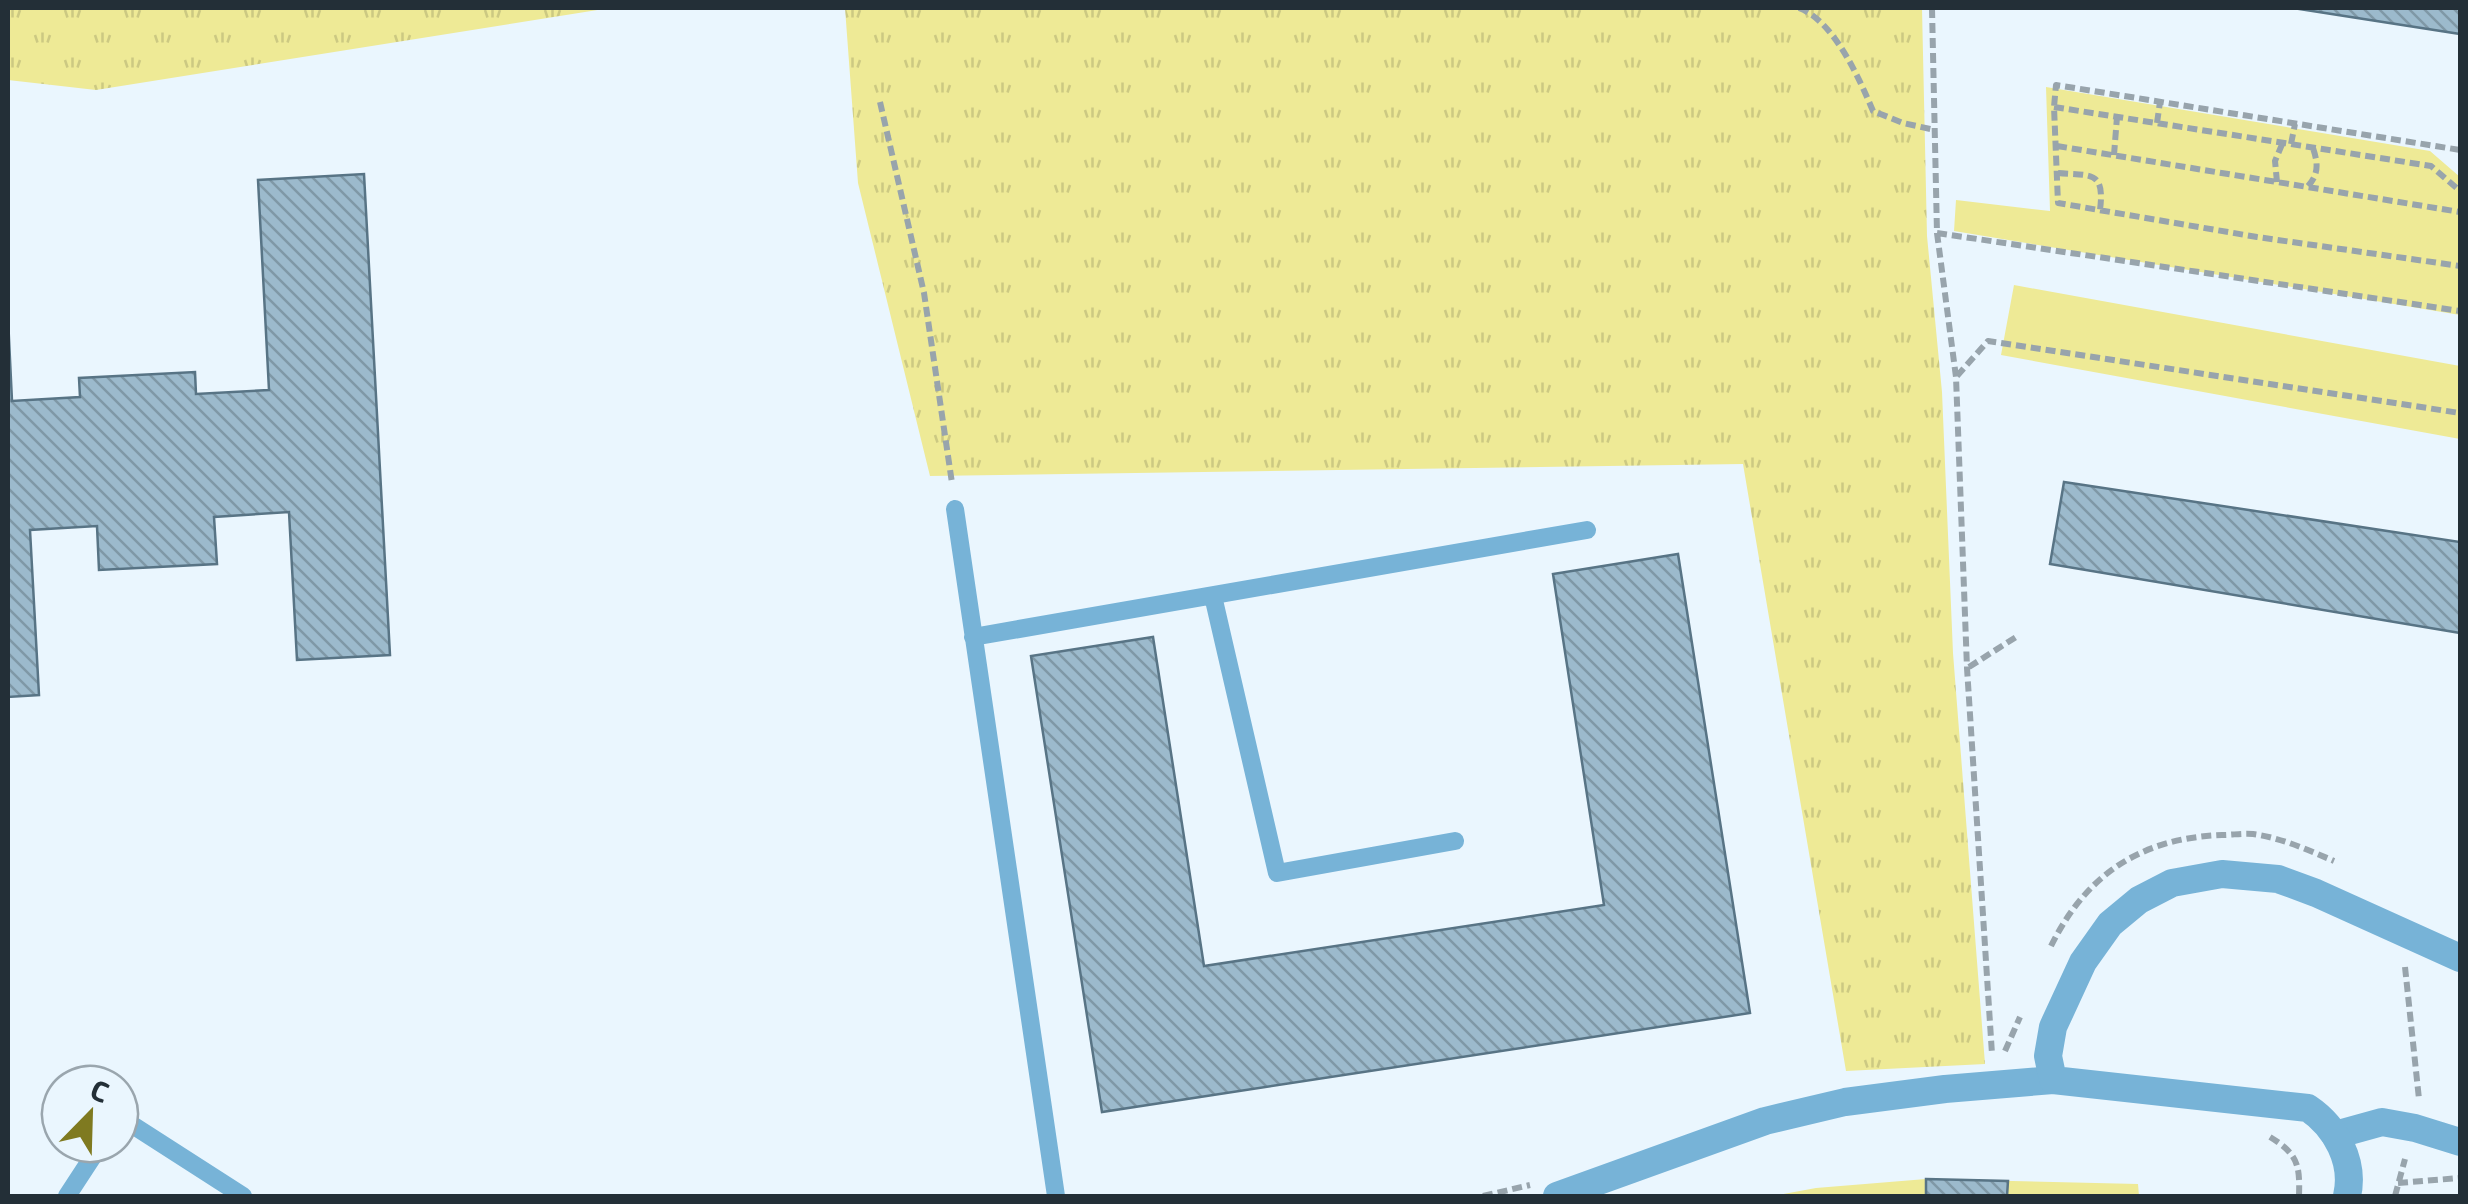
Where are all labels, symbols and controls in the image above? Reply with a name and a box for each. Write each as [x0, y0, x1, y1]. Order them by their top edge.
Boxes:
north arrow [40, 1064, 140, 1164]
text: С [86, 1071, 114, 1109]

